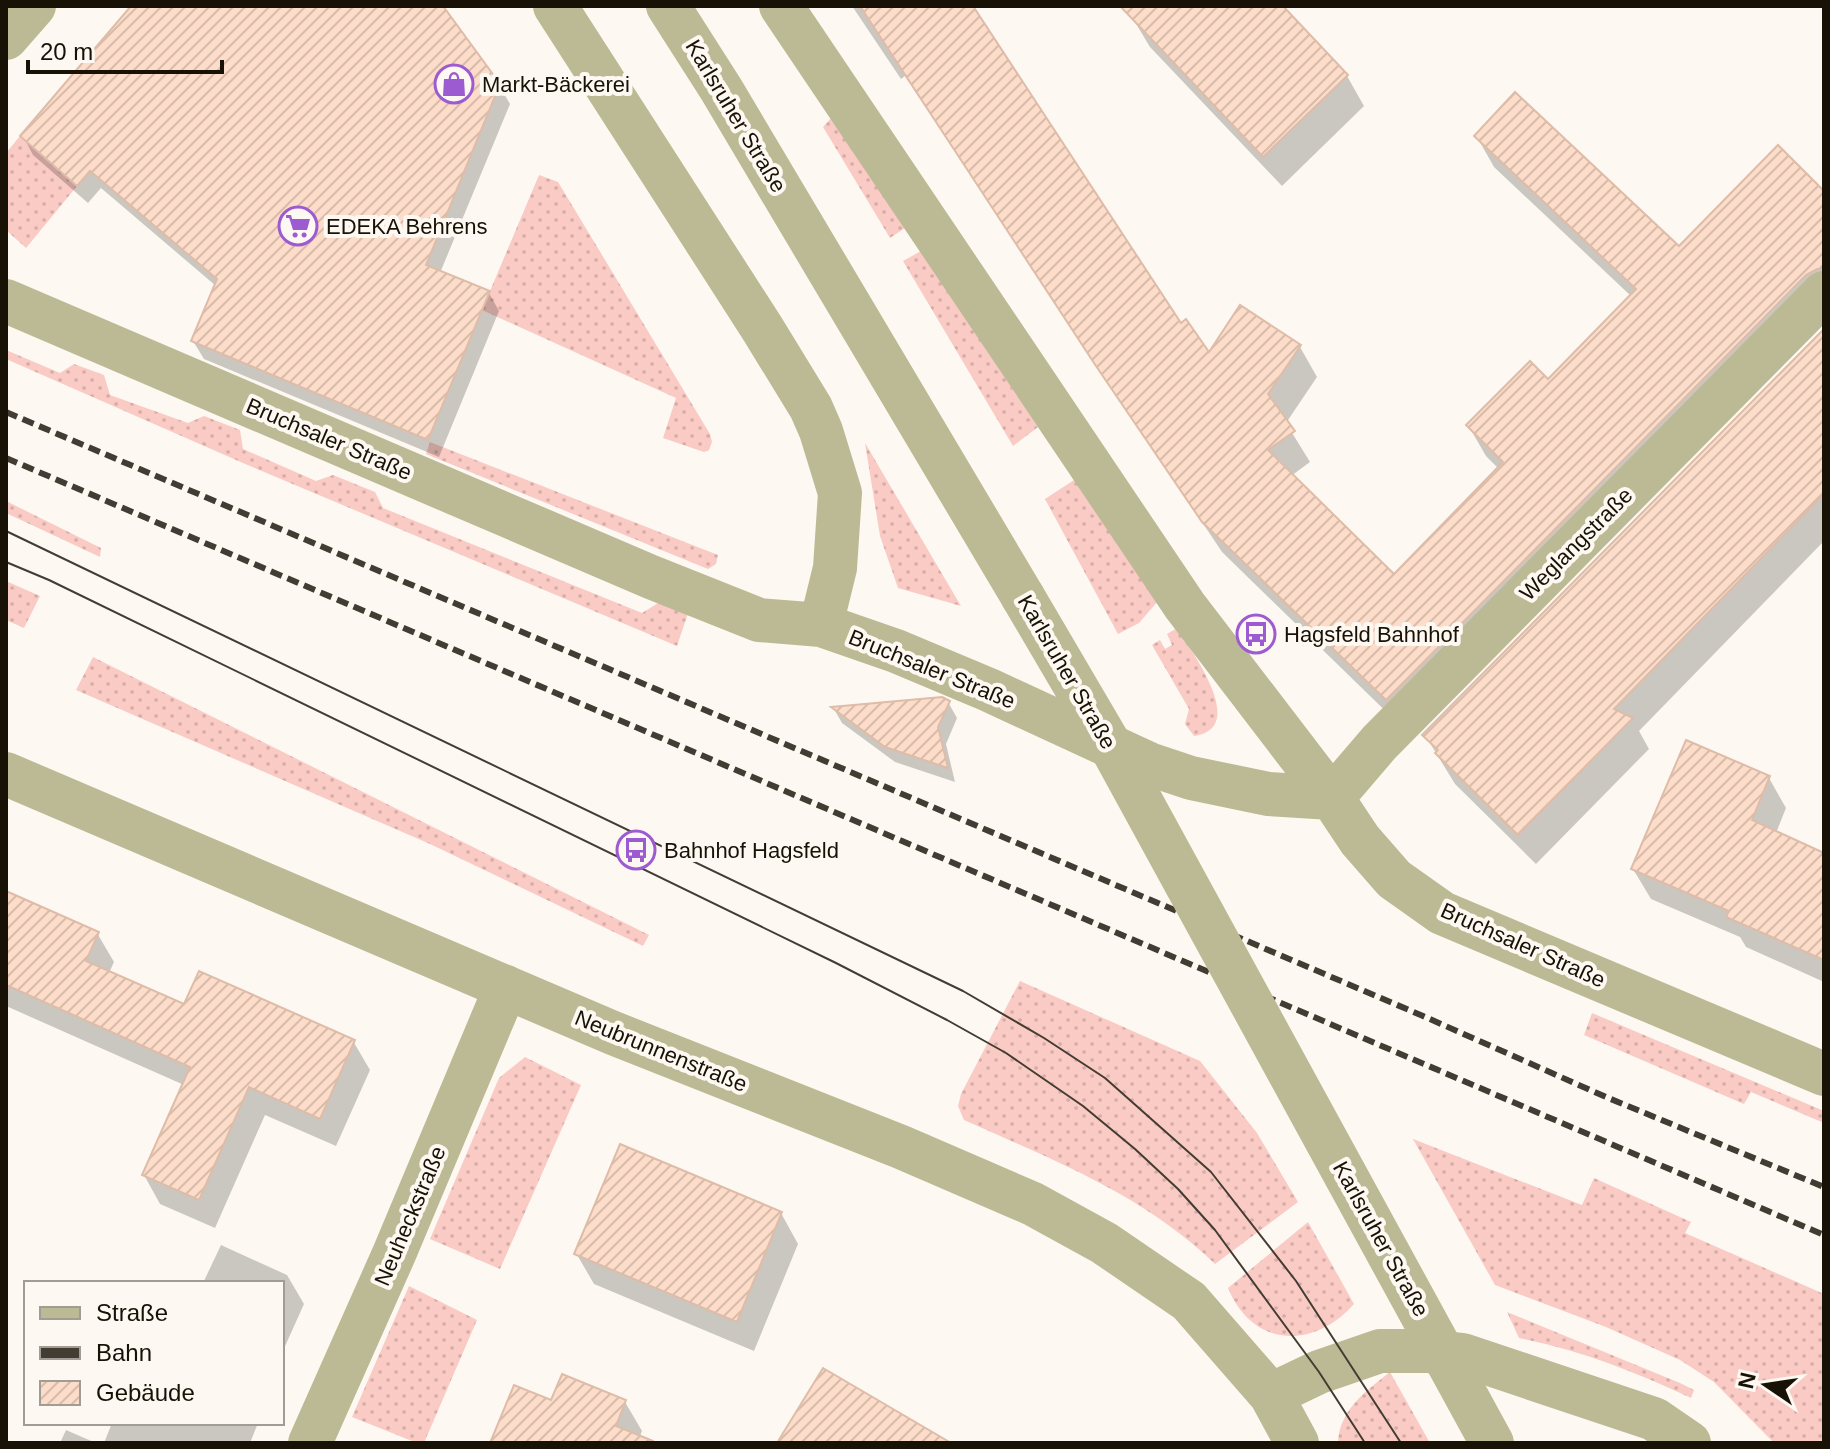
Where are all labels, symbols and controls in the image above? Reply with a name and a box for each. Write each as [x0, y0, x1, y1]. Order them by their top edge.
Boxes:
scale bar [28, 24, 222, 74]
street label: Karlsruher Straße [681, 35, 791, 197]
text: 20 m [40, 38, 93, 65]
shop icon: Markt-Bäckerei [433, 63, 475, 105]
place label: Markt-Bäckerei [482, 72, 630, 97]
supermarket icon: EDEKA Behrens [277, 205, 319, 247]
place label: EDEKA Behrens [326, 214, 487, 239]
street label: Bruchsaler Straße [243, 393, 415, 485]
street label: Weglangstraße [1515, 483, 1637, 605]
street label: Karlsruher Straße [1013, 591, 1121, 753]
bus stop icon: Hagsfeld Bahnhof [1235, 613, 1277, 655]
place label: Hagsfeld Bahnhof [1284, 622, 1460, 647]
street label: Bruchsaler Straße [845, 624, 1019, 714]
bus stop icon: Bahnhof Hagsfeld [615, 829, 657, 871]
place label: Bahnhof Hagsfeld [664, 838, 839, 863]
street label: Bruchsaler Straße [1437, 898, 1609, 992]
street label: Neubrunnenstraße [571, 1005, 751, 1097]
street label: Neuheckstraße [369, 1142, 451, 1290]
street label: Karlsruher Straße [1328, 1157, 1434, 1321]
legend [24, 1281, 284, 1425]
text: Straße [96, 1299, 168, 1326]
text: Bahn [96, 1339, 152, 1366]
north arrow [1726, 1345, 1806, 1425]
text: N [1733, 1370, 1761, 1391]
text: Gebäude [96, 1379, 195, 1406]

